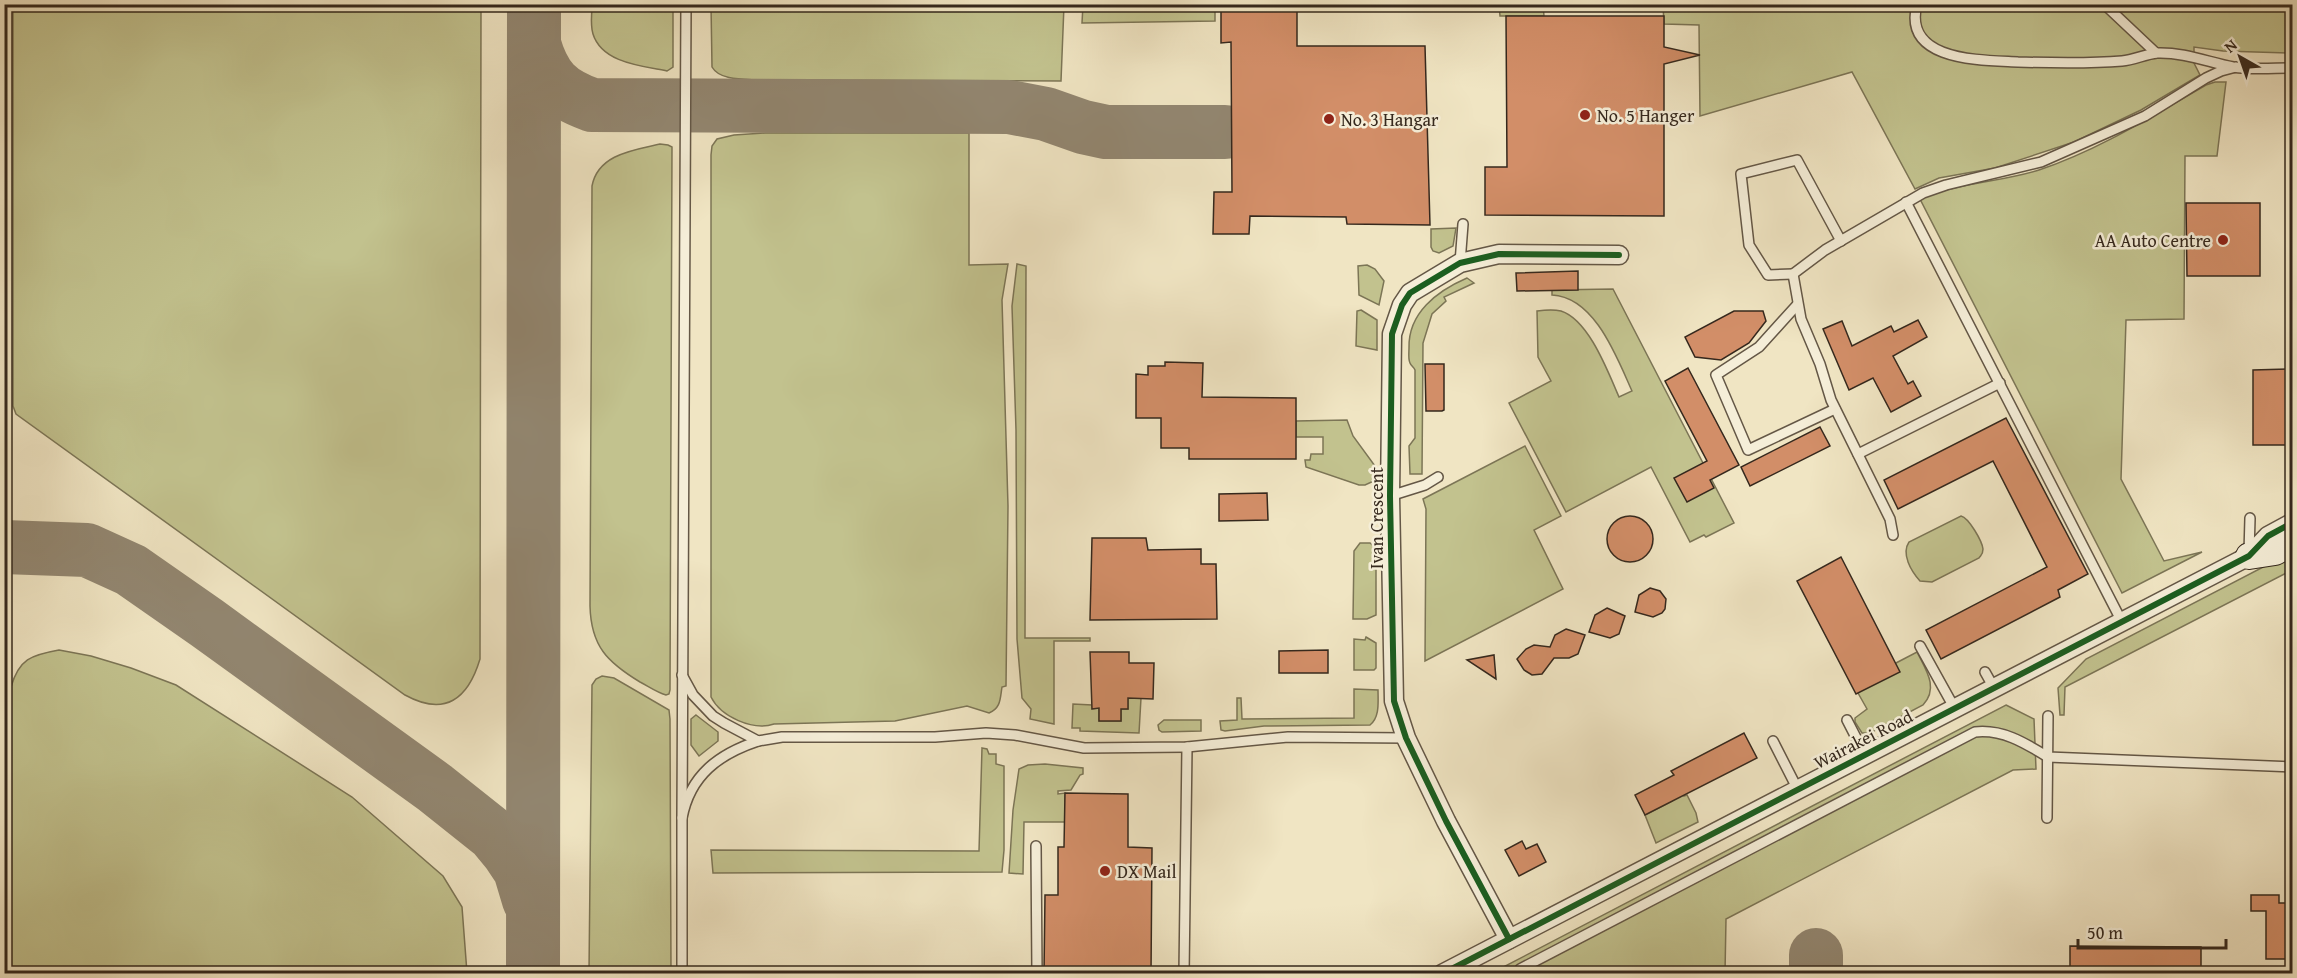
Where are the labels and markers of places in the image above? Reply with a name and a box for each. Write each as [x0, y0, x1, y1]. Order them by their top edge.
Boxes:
place label: No. 5 Hanger [1597, 102, 1695, 129]
place label: No. 3 Hangar [1341, 106, 1439, 133]
marker: No. 5 Hanger [1578, 108, 1592, 122]
marker: No. 3 Hangar [1322, 112, 1336, 126]
place label: AA Auto Centre [2095, 227, 2211, 254]
marker: AA Auto Centre [2216, 233, 2230, 247]
place label: DX Mail [1117, 858, 1176, 885]
marker: DX Mail [1098, 864, 1112, 878]

